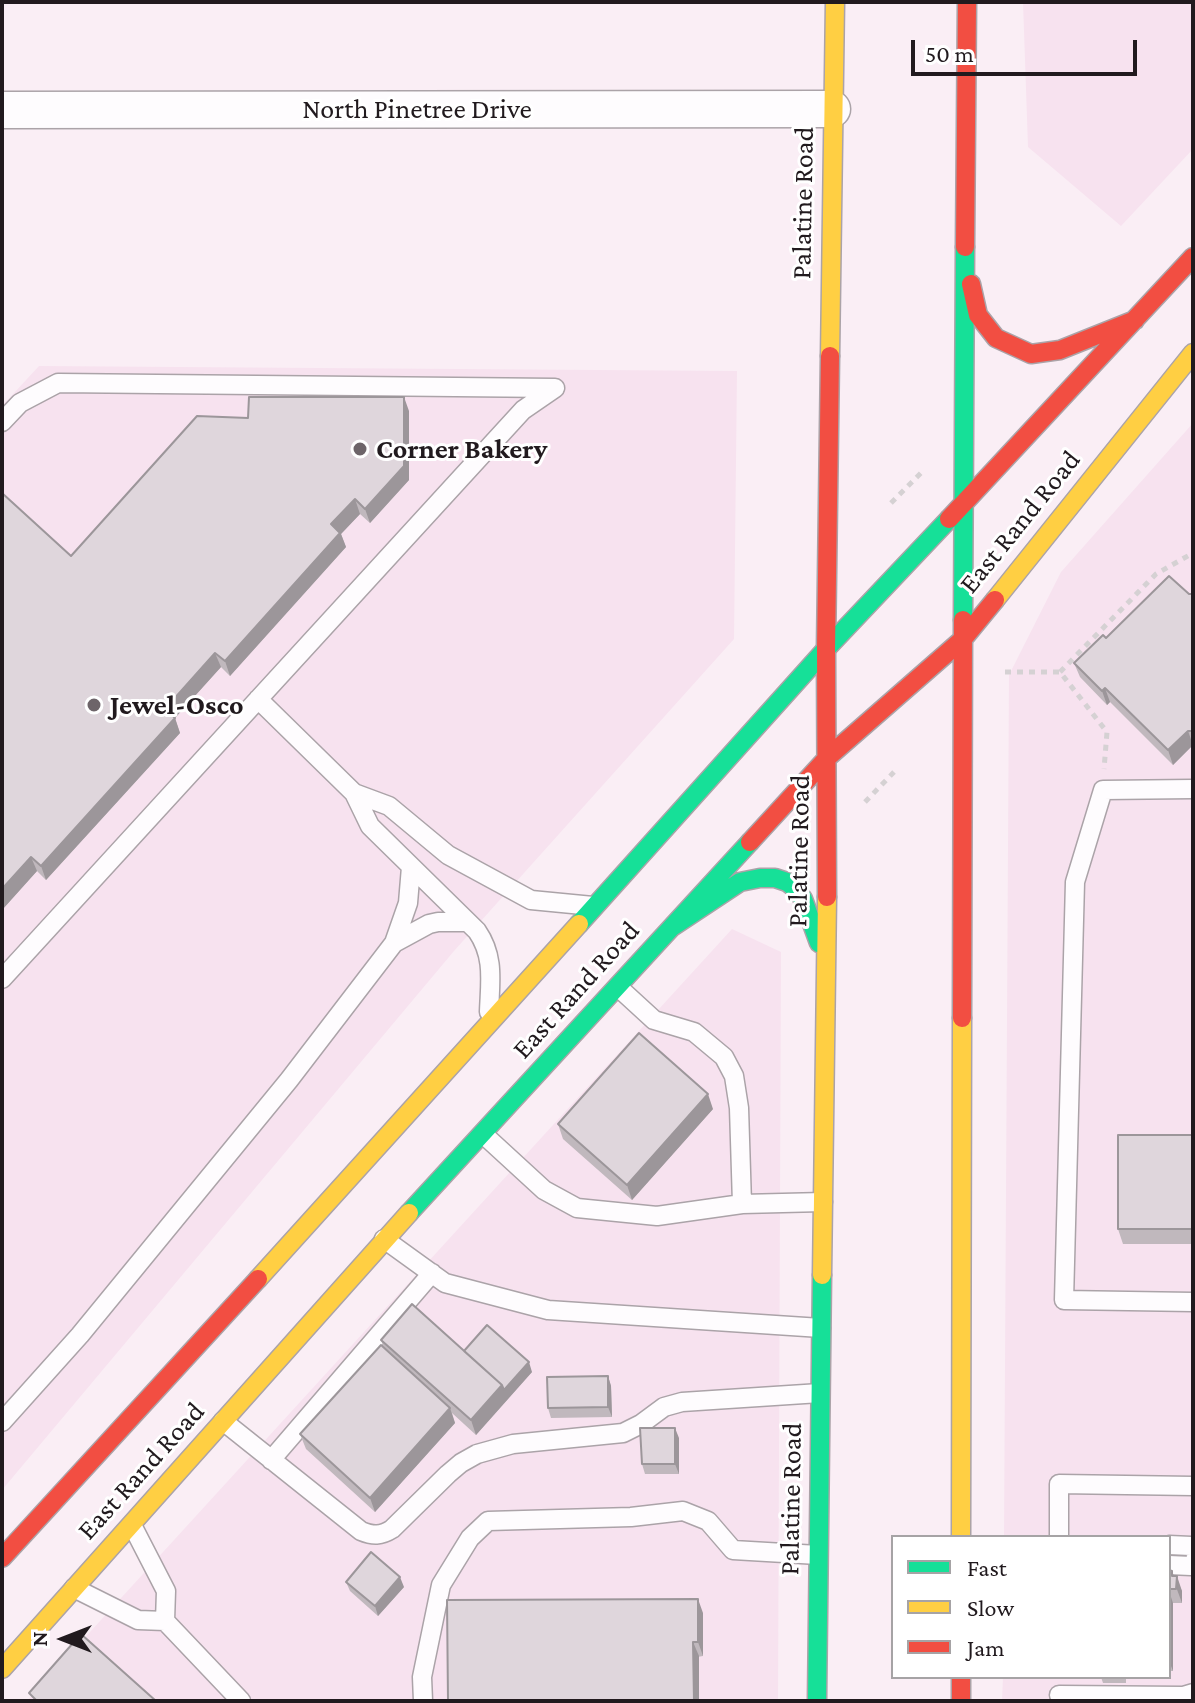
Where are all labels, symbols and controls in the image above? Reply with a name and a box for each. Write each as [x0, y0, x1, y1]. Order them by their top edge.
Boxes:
scale bar [915, 24, 1141, 74]
text: 50 m [925, 40, 974, 67]
street label: North Pinetree Drive [302, 92, 532, 126]
street label: Palatine Road [785, 126, 821, 280]
place label: Corner Bakery [376, 432, 547, 466]
marker: Corner Bakery [351, 440, 369, 458]
street label: East Rand Road [952, 444, 1088, 600]
place label: Jewel-Osco [110, 688, 243, 722]
marker: Jewel-Osco [85, 696, 103, 714]
street label: Palatine Road [781, 774, 817, 928]
street label: East Rand Road [505, 914, 647, 1066]
street label: East Rand Road [70, 1395, 212, 1547]
street label: Palatine Road [773, 1422, 809, 1576]
legend [891, 1535, 1171, 1679]
text: Fast [967, 1554, 1007, 1581]
text: Slow [967, 1594, 1014, 1621]
north arrow [24, 1599, 104, 1679]
text: N [27, 1632, 52, 1647]
text: Jam [967, 1634, 1005, 1661]

